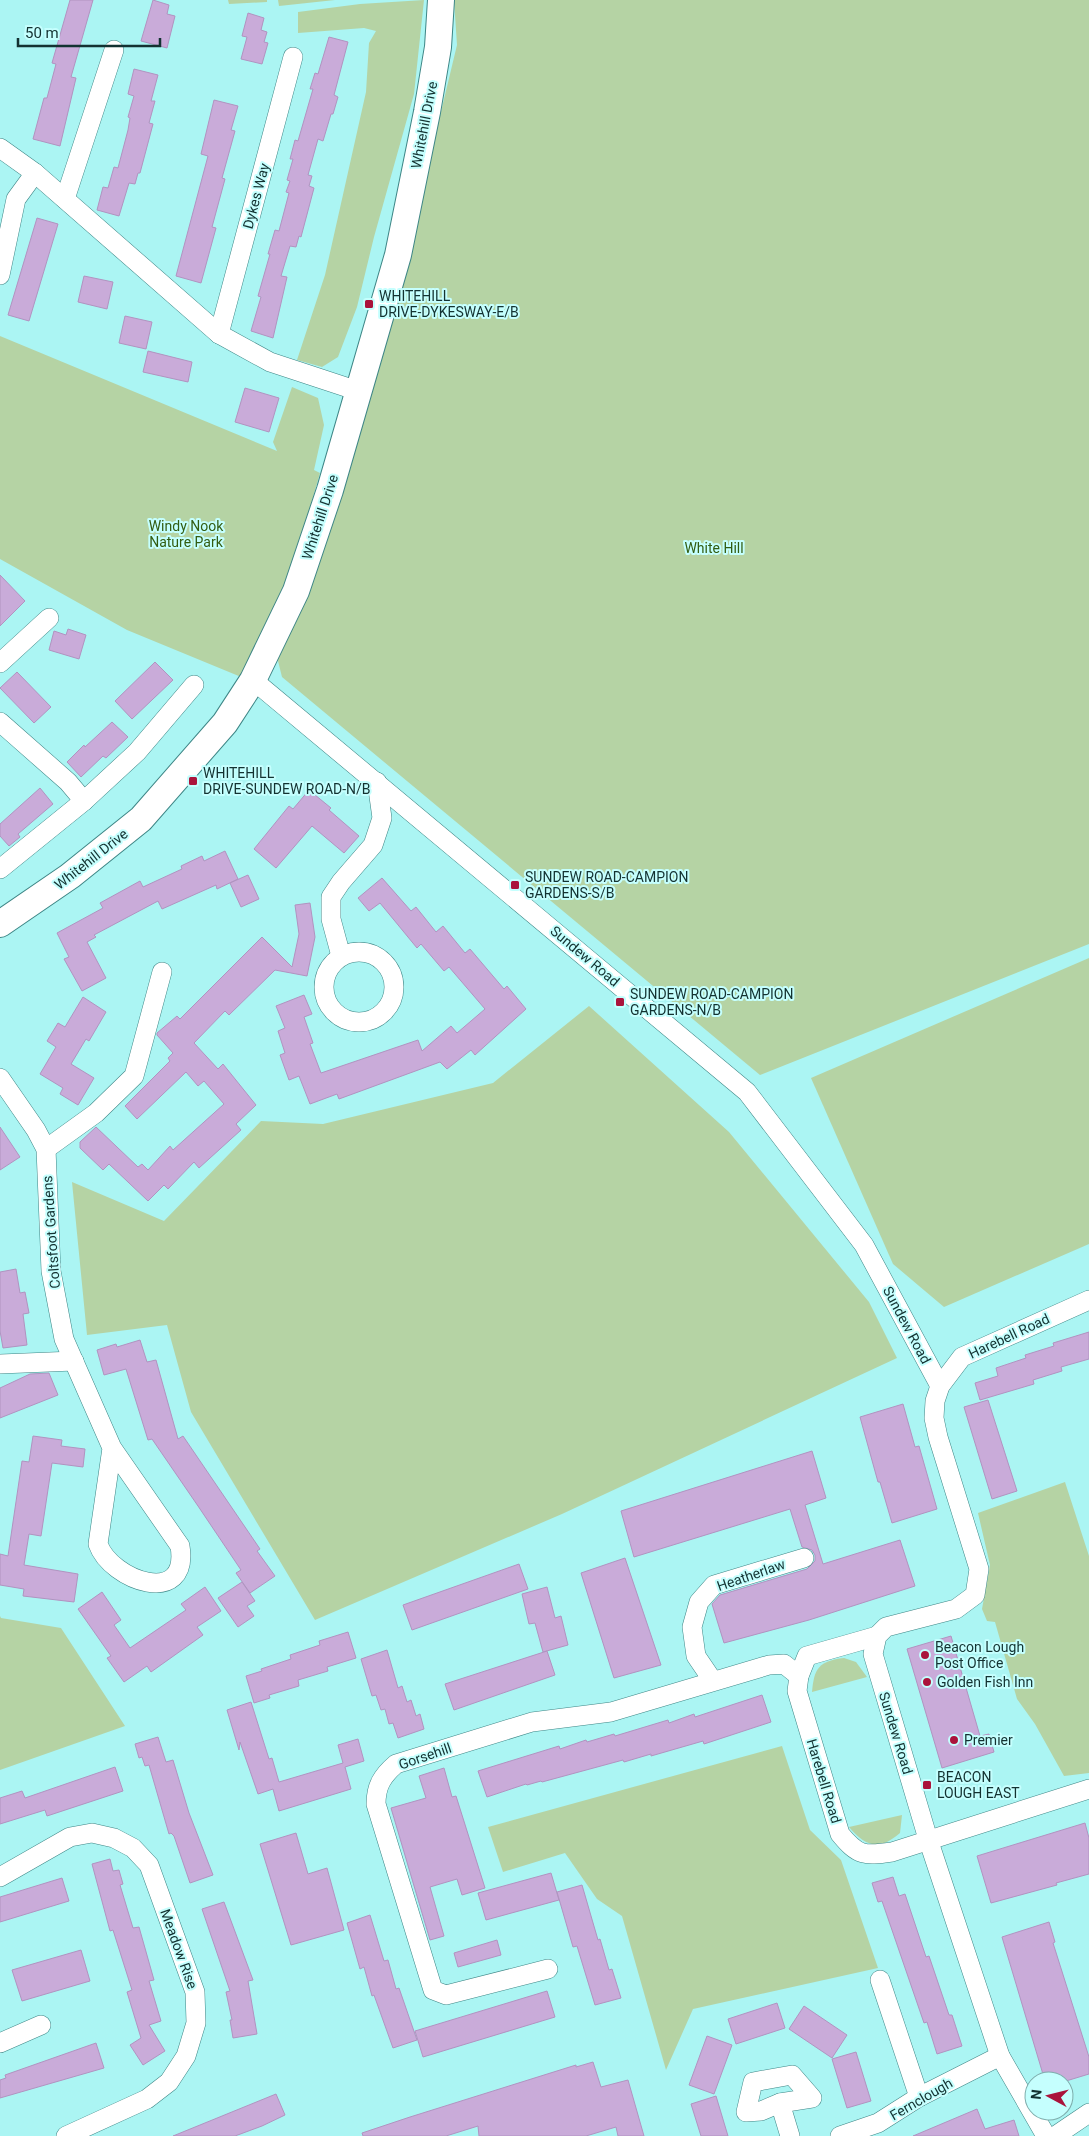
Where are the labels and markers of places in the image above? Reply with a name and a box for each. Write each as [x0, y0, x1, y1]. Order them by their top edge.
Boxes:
place label: WHITEHILL DRIVE-DYKESWAY-E/B [379, 288, 519, 320]
marker: WHITEHILL DRIVE-DYKESWAY-E/B [363, 298, 375, 310]
place label: WHITEHILL DRIVE-SUNDEW ROAD-N/B [203, 765, 371, 797]
marker: WHITEHILL DRIVE-SUNDEW ROAD-N/B [187, 775, 199, 787]
place label: SUNDEW ROAD-CAMPION GARDENS-S/B [525, 869, 688, 901]
marker: SUNDEW ROAD-CAMPION GARDENS-S/B [509, 879, 521, 891]
place label: SUNDEW ROAD-CAMPION GARDENS-N/B [630, 986, 793, 1018]
marker: SUNDEW ROAD-CAMPION GARDENS-N/B [614, 996, 626, 1008]
place label: Beacon Lough Post Office [935, 1639, 1024, 1671]
marker: Beacon Lough Post Office [919, 1649, 931, 1661]
place label: Golden Fish Inn [937, 1674, 1033, 1690]
marker: Golden Fish Inn [921, 1676, 933, 1688]
place label: Premier [964, 1732, 1013, 1748]
marker: Premier [948, 1734, 960, 1746]
place label: BEACON LOUGH EAST [937, 1769, 1020, 1801]
marker: BEACON LOUGH EAST [921, 1779, 933, 1791]

